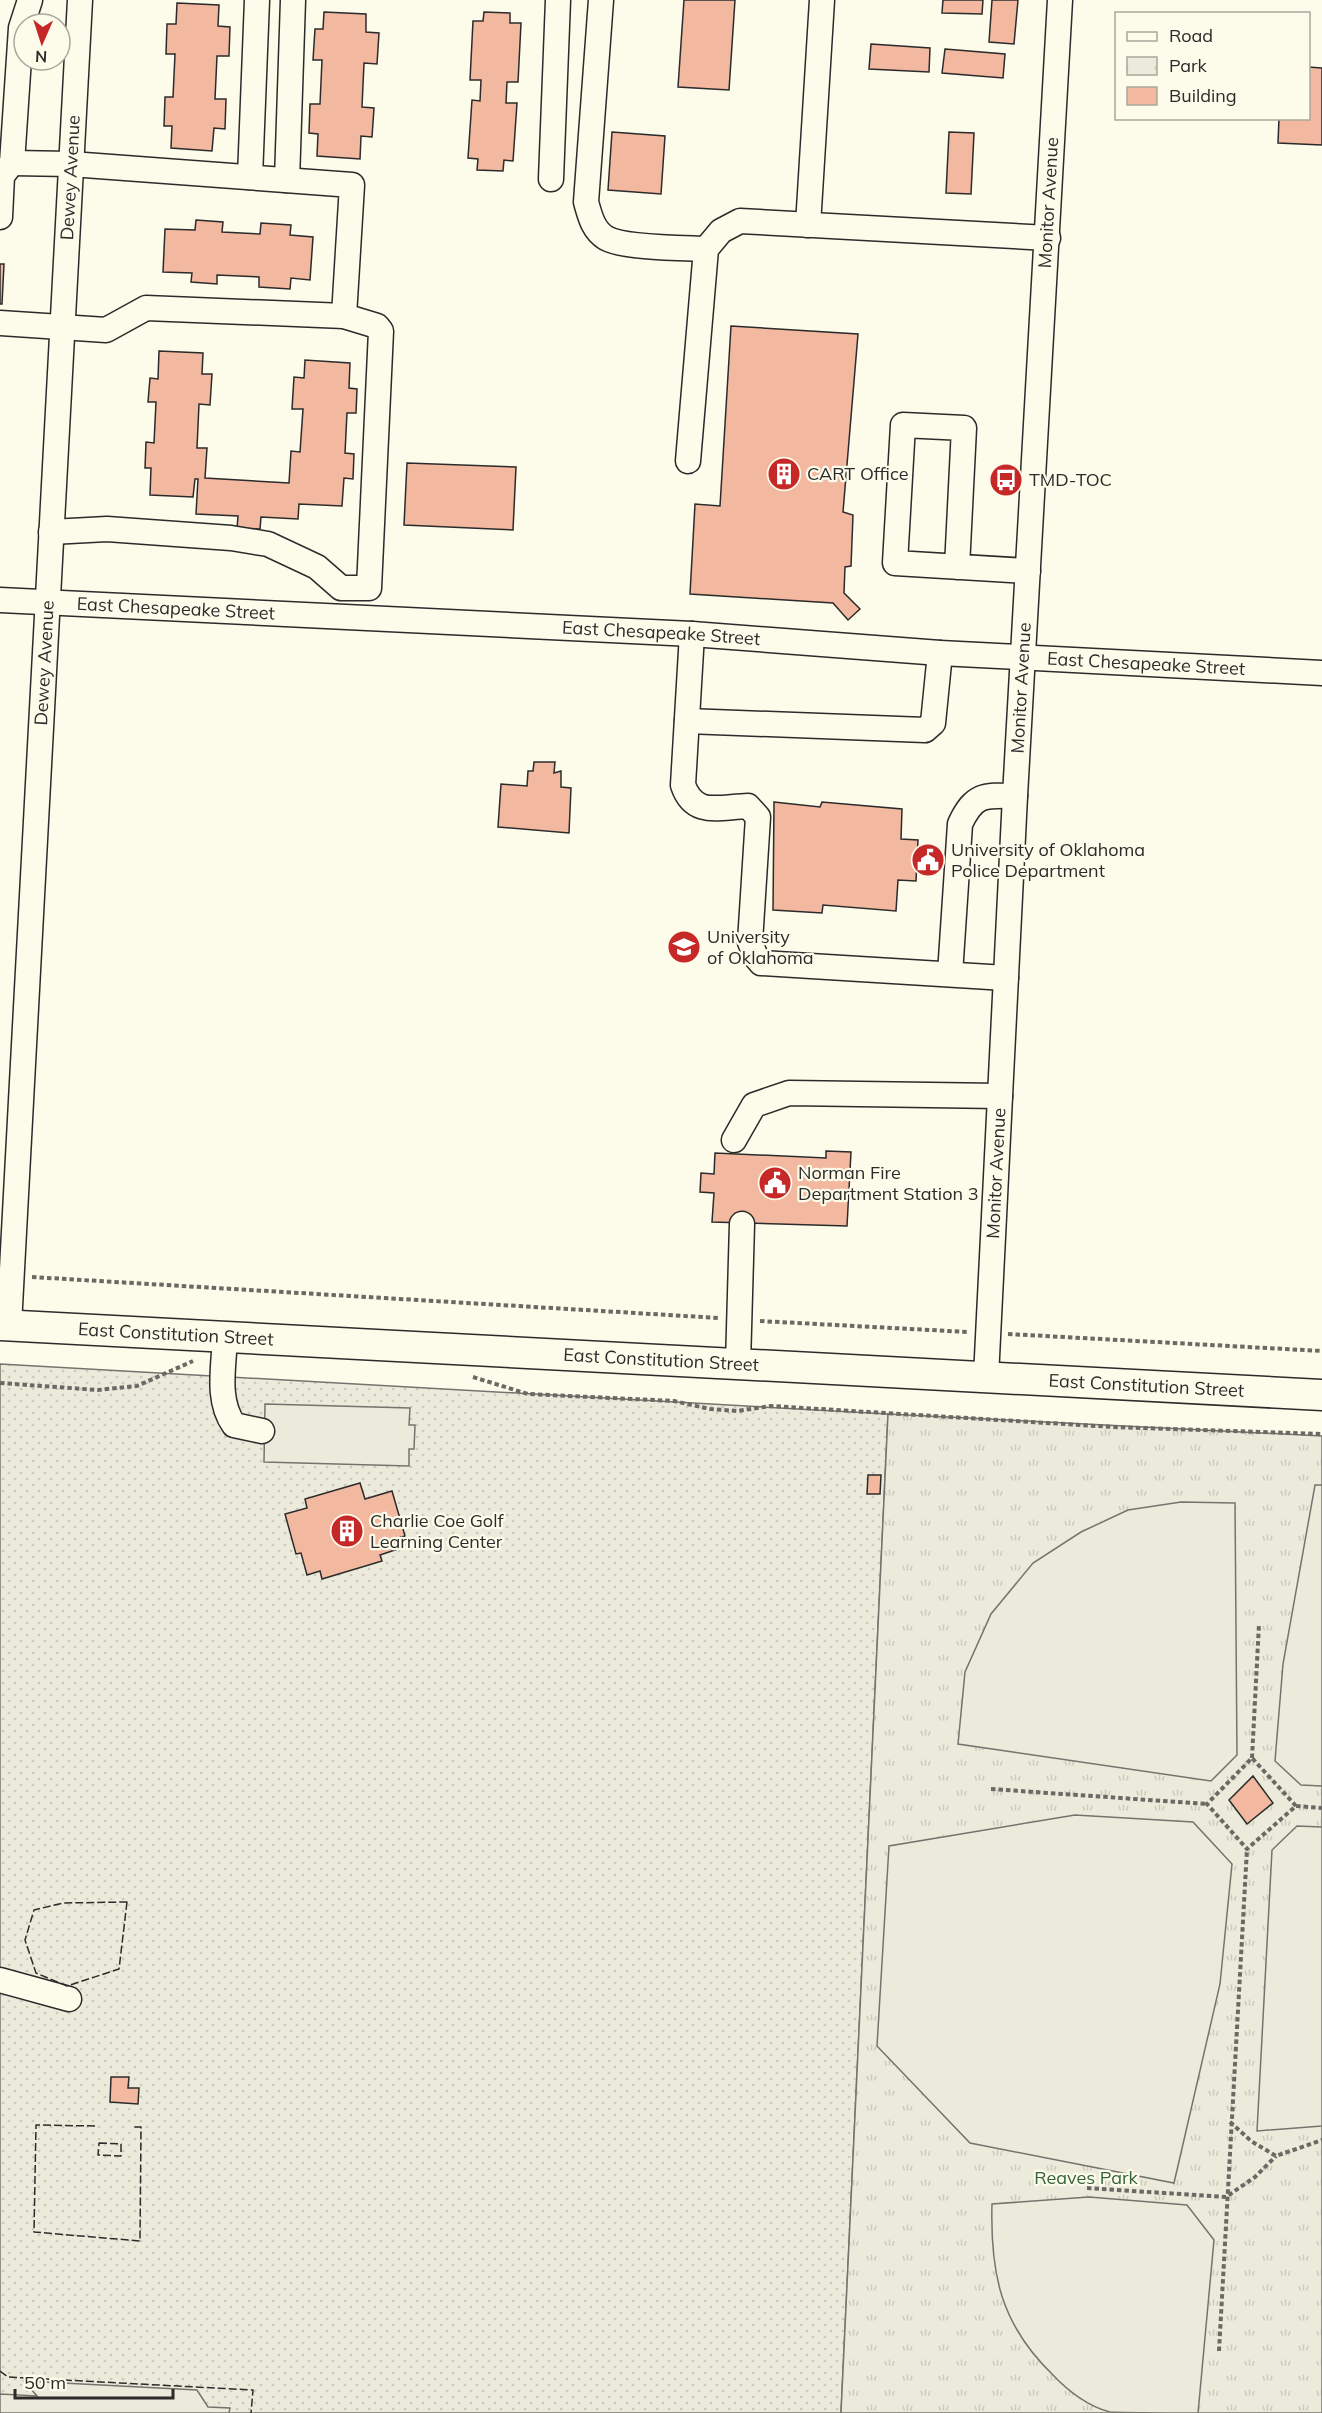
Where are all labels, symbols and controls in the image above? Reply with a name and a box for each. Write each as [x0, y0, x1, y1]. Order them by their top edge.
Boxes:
north arrow [12, 12, 72, 72]
legend [1115, 12, 1310, 120]
text: Road [1169, 24, 1213, 47]
text: N [35, 47, 48, 67]
text: Park [1169, 54, 1208, 77]
text: Building [1169, 84, 1237, 107]
street label: Dewey Avenue [55, 114, 85, 241]
street label: Monitor Avenue [1033, 137, 1063, 269]
building icon: CART Office [766, 456, 802, 492]
place label: CART Office [807, 462, 908, 485]
bus stop icon: TMD-TOC [988, 462, 1024, 498]
place label: TMD-TOC [1029, 468, 1112, 491]
street label: East Chesapeake Street [76, 592, 275, 624]
street label: Dewey Avenue [29, 600, 59, 726]
street label: East Chesapeake Street [562, 616, 761, 650]
street label: Monitor Avenue [1005, 622, 1036, 754]
street label: East Chesapeake Street [1047, 647, 1246, 680]
place label: University of Oklahoma Police Department [951, 838, 1145, 882]
public building icon: University of Oklahoma Police Department [910, 842, 946, 878]
place label: University of Oklahoma [707, 925, 814, 969]
school or university icon: University of Oklahoma [666, 929, 702, 965]
street label: Monitor Avenue [981, 1107, 1010, 1239]
place label: Norman Fire Department Station 3 [798, 1161, 978, 1205]
public building icon: Norman Fire Department Station 3 [757, 1165, 793, 1201]
street label: East Constitution Street [77, 1317, 274, 1350]
street label: East Constitution Street [563, 1343, 759, 1376]
street label: East Constitution Street [1048, 1369, 1245, 1402]
place label: Charlie Coe Golf Learning Center [370, 1509, 504, 1553]
building icon: Charlie Coe Golf Learning Center [329, 1513, 365, 1549]
park label: Reaves Park [1034, 2166, 1138, 2189]
scale bar [15, 2362, 172, 2400]
text: 50 m [24, 2371, 66, 2394]

